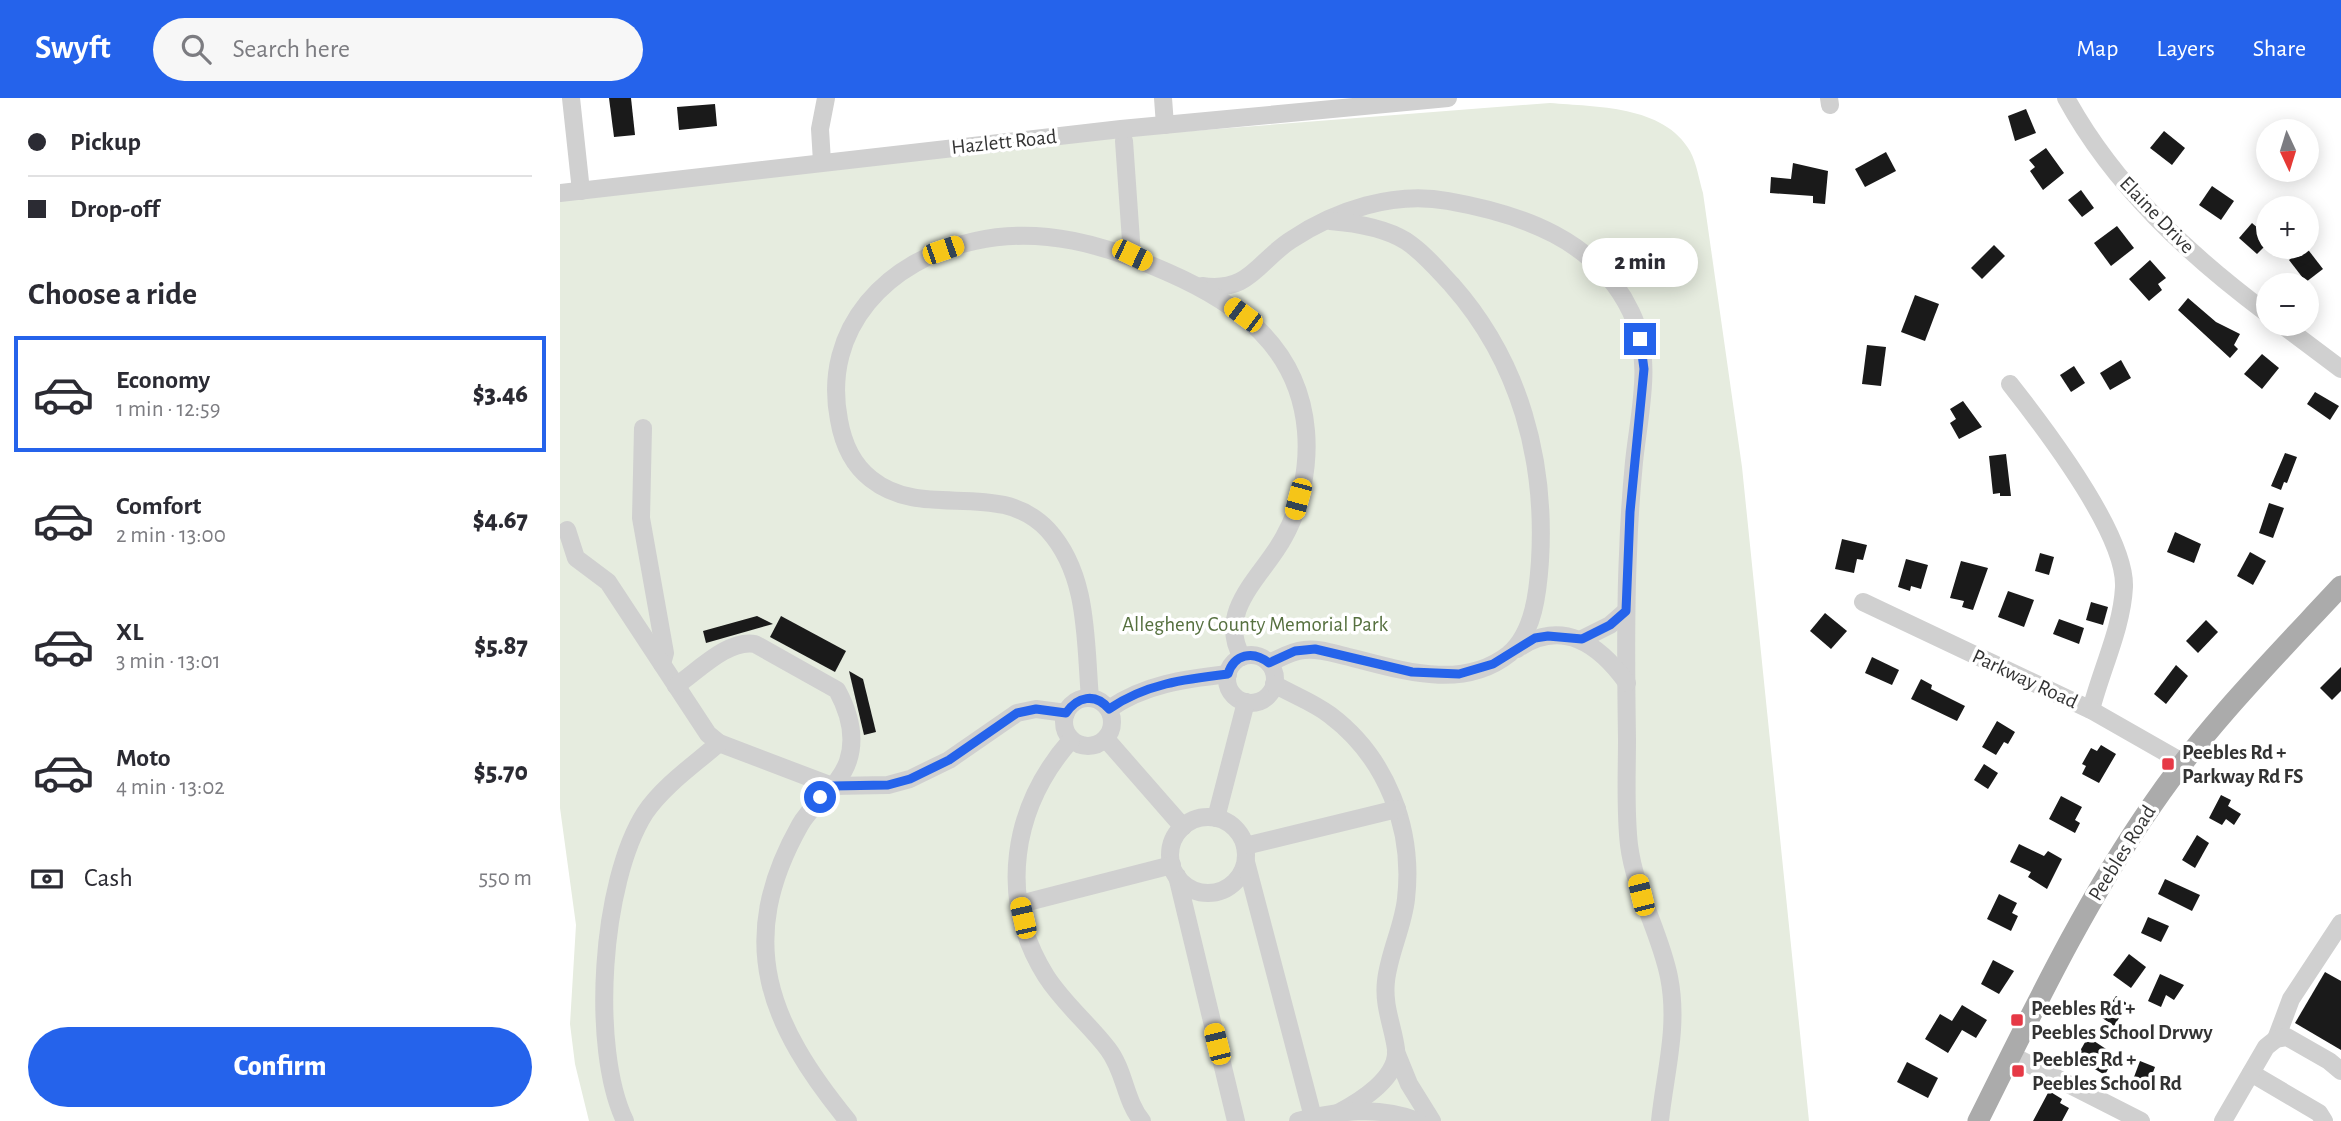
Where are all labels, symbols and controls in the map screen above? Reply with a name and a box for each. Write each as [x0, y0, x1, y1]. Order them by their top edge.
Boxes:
search box [153, 18, 643, 81]
icon: search [177, 30, 215, 68]
text: Swyft [35, 32, 111, 65]
text: Search here [233, 36, 350, 62]
text: Map [2076, 37, 2118, 61]
text: Layers [2156, 37, 2215, 61]
text: Share [2253, 37, 2306, 61]
north arrow [2256, 119, 2319, 182]
map controls [2256, 119, 2319, 336]
street label: Hazlett Road [950, 126, 1058, 158]
text: Pickup [70, 129, 141, 155]
street label: Elaine Drive [2116, 173, 2198, 257]
text: Drop-off [70, 196, 159, 222]
button: + [2256, 196, 2319, 259]
car [920, 233, 967, 267]
car [1109, 236, 1156, 274]
callout: 2 min [1582, 238, 1698, 286]
text: 2 min [1614, 251, 1666, 274]
button: − [2256, 273, 2319, 336]
text: Choose a ride [28, 278, 197, 310]
car [1220, 294, 1267, 336]
route end [1624, 323, 1656, 355]
icon: car [32, 363, 95, 426]
text: Economy [116, 367, 210, 393]
text: $3.46 [473, 381, 528, 407]
text: 1 min · 12:59 [116, 398, 220, 421]
car [1283, 476, 1314, 522]
icon: car [32, 489, 95, 552]
text: Comfort [116, 493, 201, 519]
text: $4.67 [473, 507, 528, 533]
text: 2 min · 13:00 [116, 524, 226, 547]
park label: Allegheny County Memorial Park [1122, 614, 1388, 635]
icon: car [32, 615, 95, 678]
text: XL [116, 619, 143, 645]
text: $5.87 [474, 633, 528, 659]
street label: Parkway Road [1969, 645, 2081, 713]
text: 3 min · 13:01 [116, 650, 221, 673]
icon: car [32, 741, 95, 804]
place label: Peebles Rd + Parkway Rd FS [2182, 742, 2303, 787]
text: Moto [116, 745, 171, 771]
marker: Peebles Rd + Parkway Rd FS [2160, 756, 2176, 772]
text: $5.70 [474, 759, 528, 785]
text: 4 min · 13:02 [116, 776, 225, 799]
route start [804, 781, 836, 813]
street label: Peebles Road [2084, 802, 2160, 904]
icon: cash [28, 860, 66, 898]
text: Cash [84, 865, 133, 891]
text: 550 m [478, 867, 532, 890]
car [1626, 872, 1657, 918]
car [1009, 895, 1038, 941]
place label: Peebles Rd + Peebles School Drvwy [2031, 998, 2213, 1043]
marker: Peebles Rd + Peebles School Drvwy [2009, 1012, 2025, 1028]
car [1202, 1021, 1233, 1067]
button: Confirm [28, 1027, 532, 1107]
place label: Peebles Rd + Peebles School Rd [2032, 1049, 2182, 1094]
marker: Peebles Rd + Peebles School Rd [2010, 1063, 2026, 1079]

